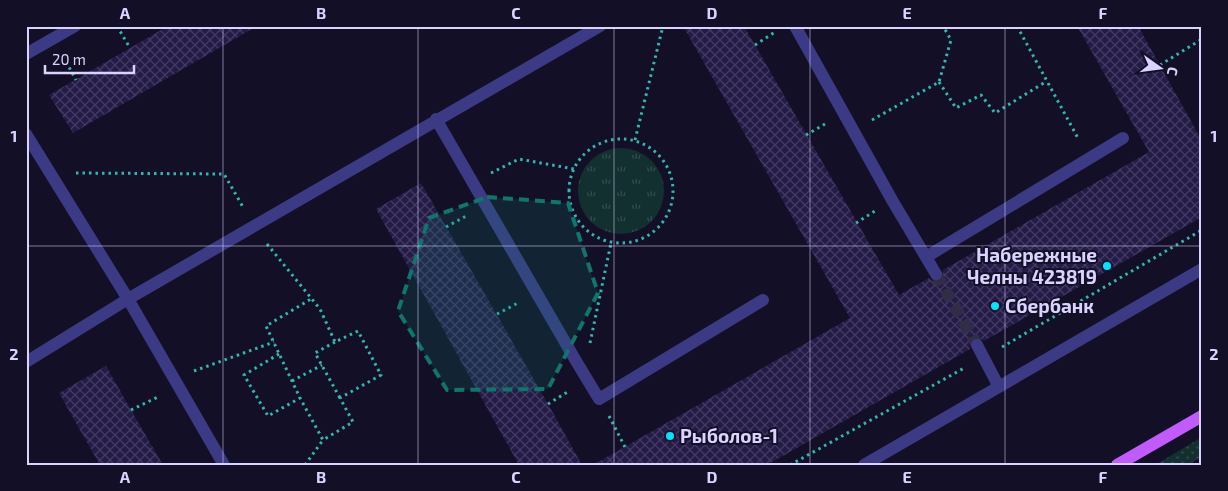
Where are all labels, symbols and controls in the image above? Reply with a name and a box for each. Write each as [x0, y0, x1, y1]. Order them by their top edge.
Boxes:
text: A [120, 3, 131, 22]
text: B [316, 3, 326, 22]
text: C [511, 3, 521, 22]
text: D [707, 3, 718, 22]
text: E [902, 3, 912, 22]
text: F [1099, 3, 1108, 22]
scale bar [45, 42, 134, 74]
north arrow [1136, 42, 1186, 92]
text: 20 m [52, 50, 86, 68]
text: С [1164, 65, 1182, 77]
text: 1 [11, 126, 17, 145]
text: 1 [1211, 126, 1217, 145]
place label: Набережные Челны 423819 [967, 243, 1097, 288]
marker: Набережные Челны 423819 [1101, 260, 1113, 272]
place label: Сбербанк [1005, 294, 1094, 317]
marker: Сбербанк [989, 300, 1001, 312]
text: 2 [9, 344, 19, 363]
text: 2 [1209, 344, 1219, 363]
place label: Рыболов-1 [680, 424, 778, 447]
marker: Рыболов-1 [664, 430, 676, 442]
text: A [120, 467, 131, 486]
text: B [316, 467, 326, 486]
text: C [511, 467, 521, 486]
text: D [707, 467, 718, 486]
text: E [902, 467, 912, 486]
text: F [1099, 467, 1108, 486]

